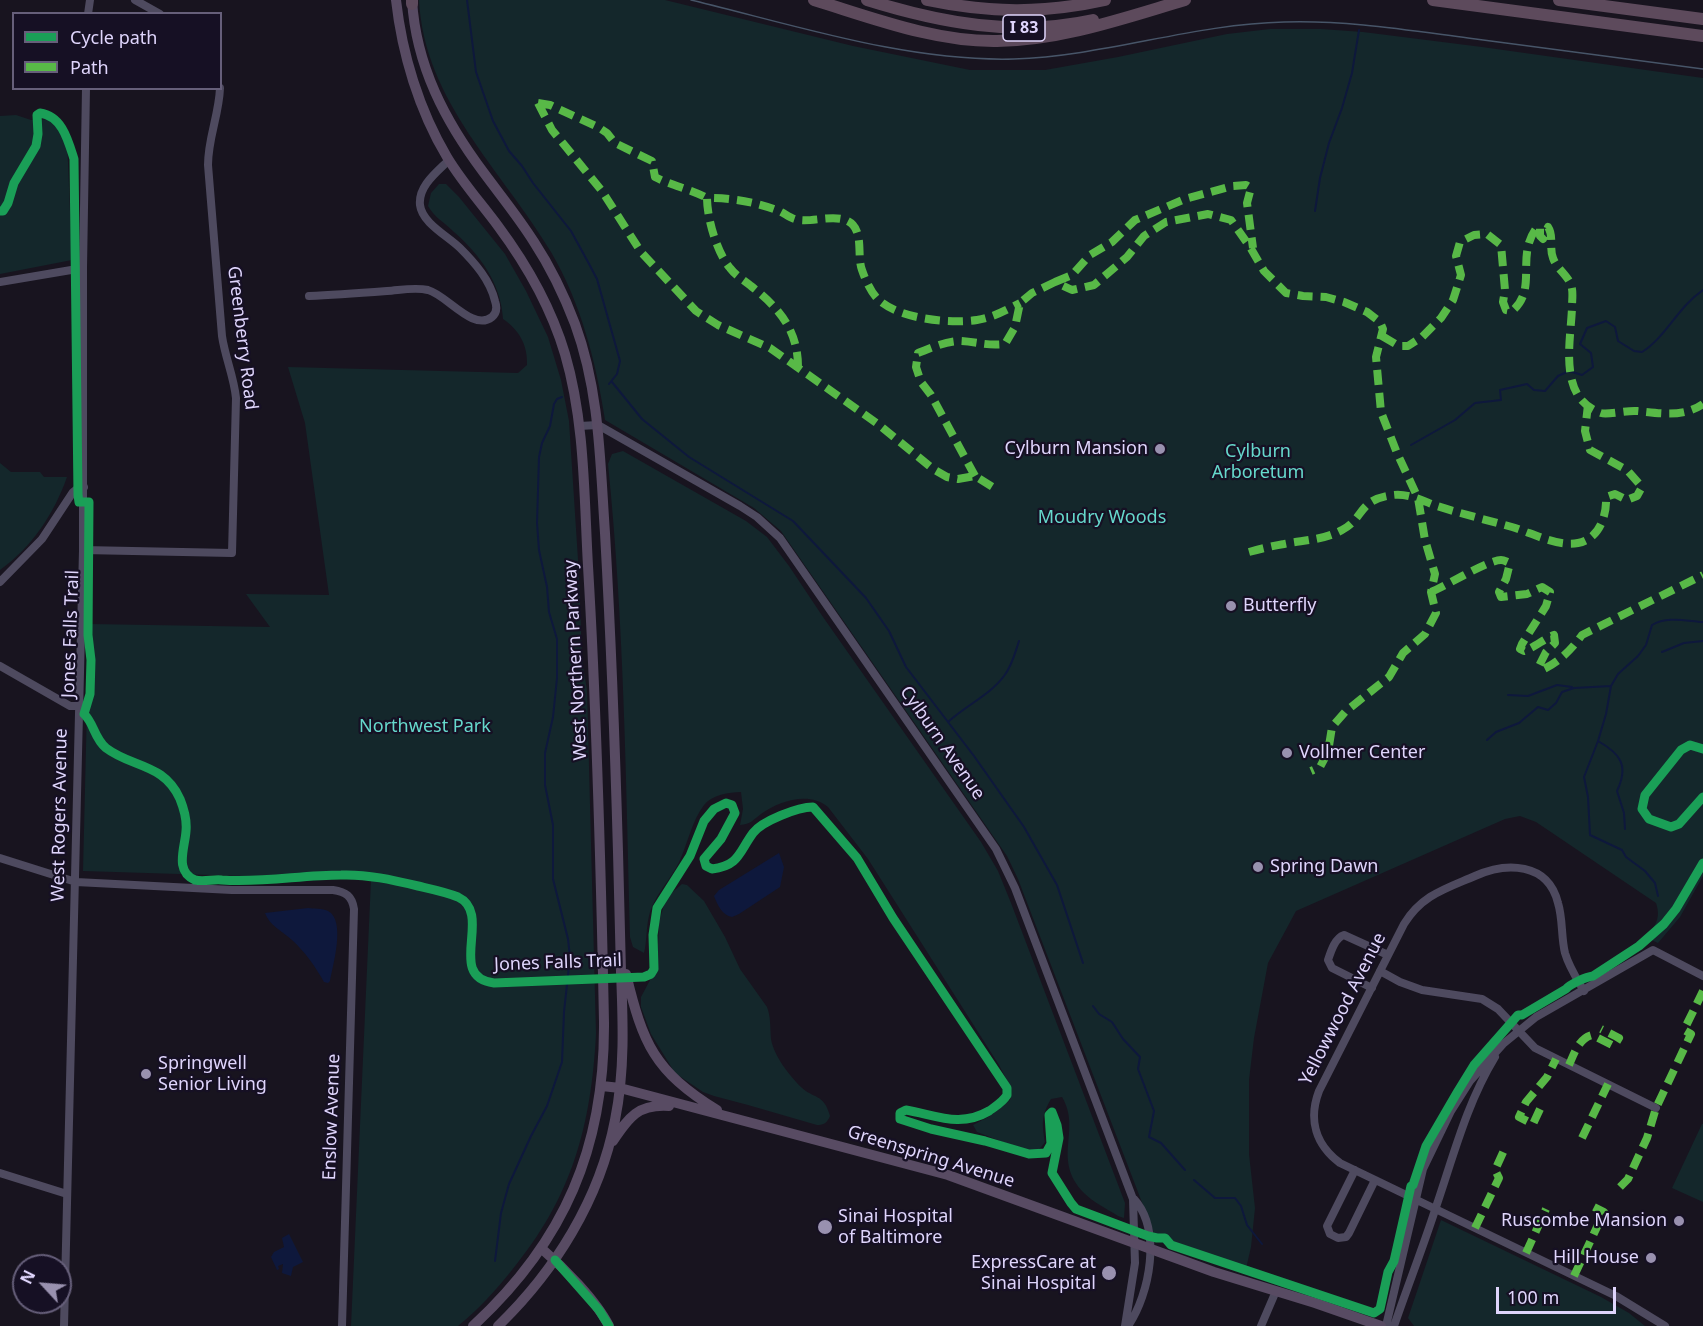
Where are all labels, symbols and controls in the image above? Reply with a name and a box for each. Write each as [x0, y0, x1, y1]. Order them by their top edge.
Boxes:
legend [12, 12, 222, 90]
road number: I 83 [1003, 15, 1045, 41]
text: Cycle path [70, 25, 157, 49]
text: Path [70, 55, 109, 79]
street label: Greenberry Road [222, 265, 262, 411]
place label: Cylburn Mansion [1005, 438, 1148, 460]
park label: Cylburn Arboretum [1212, 441, 1304, 484]
marker: Cylburn Mansion [1153, 442, 1167, 456]
park label: Moudry Woods [1038, 507, 1166, 529]
street label: West Northern Parkway [560, 559, 592, 761]
street label: Jones Falls Trail [58, 570, 84, 698]
place label: Butterfly [1243, 595, 1316, 617]
marker: Butterfly [1224, 599, 1238, 613]
street label: Cylburn Avenue [895, 682, 989, 804]
park label: Northwest Park [359, 716, 491, 738]
street label: West Rogers Avenue [48, 728, 72, 902]
place label: Vollmer Center [1299, 742, 1425, 764]
marker: Vollmer Center [1280, 746, 1294, 760]
place label: Spring Dawn [1270, 856, 1378, 878]
marker: Spring Dawn [1251, 860, 1265, 874]
street label: Yellowwood Avenue [1295, 929, 1391, 1089]
street label: Jones Falls Trail [494, 950, 622, 976]
place label: Springwell Senior Living [158, 1053, 267, 1096]
street label: Enslow Avenue [319, 1053, 345, 1181]
marker: Springwell Senior Living [139, 1067, 153, 1081]
street label: Greenspring Avenue [845, 1121, 1017, 1193]
place label: Sinai Hospital of Baltimore [838, 1206, 953, 1248]
place label: Ruscombe Mansion [1501, 1210, 1667, 1232]
marker: Ruscombe Mansion [1672, 1214, 1686, 1228]
marker: Sinai Hospital of Baltimore [816, 1218, 834, 1236]
place label: Hill House [1553, 1247, 1639, 1269]
marker: Hill House [1644, 1251, 1658, 1265]
place label: ExpressCare at Sinai Hospital [971, 1252, 1096, 1294]
north arrow [12, 1254, 72, 1314]
marker: ExpressCare at Sinai Hospital [1100, 1264, 1118, 1282]
text: N [15, 1266, 40, 1288]
scale bar [1499, 1275, 1619, 1313]
text: 100 m [1507, 1285, 1559, 1309]

